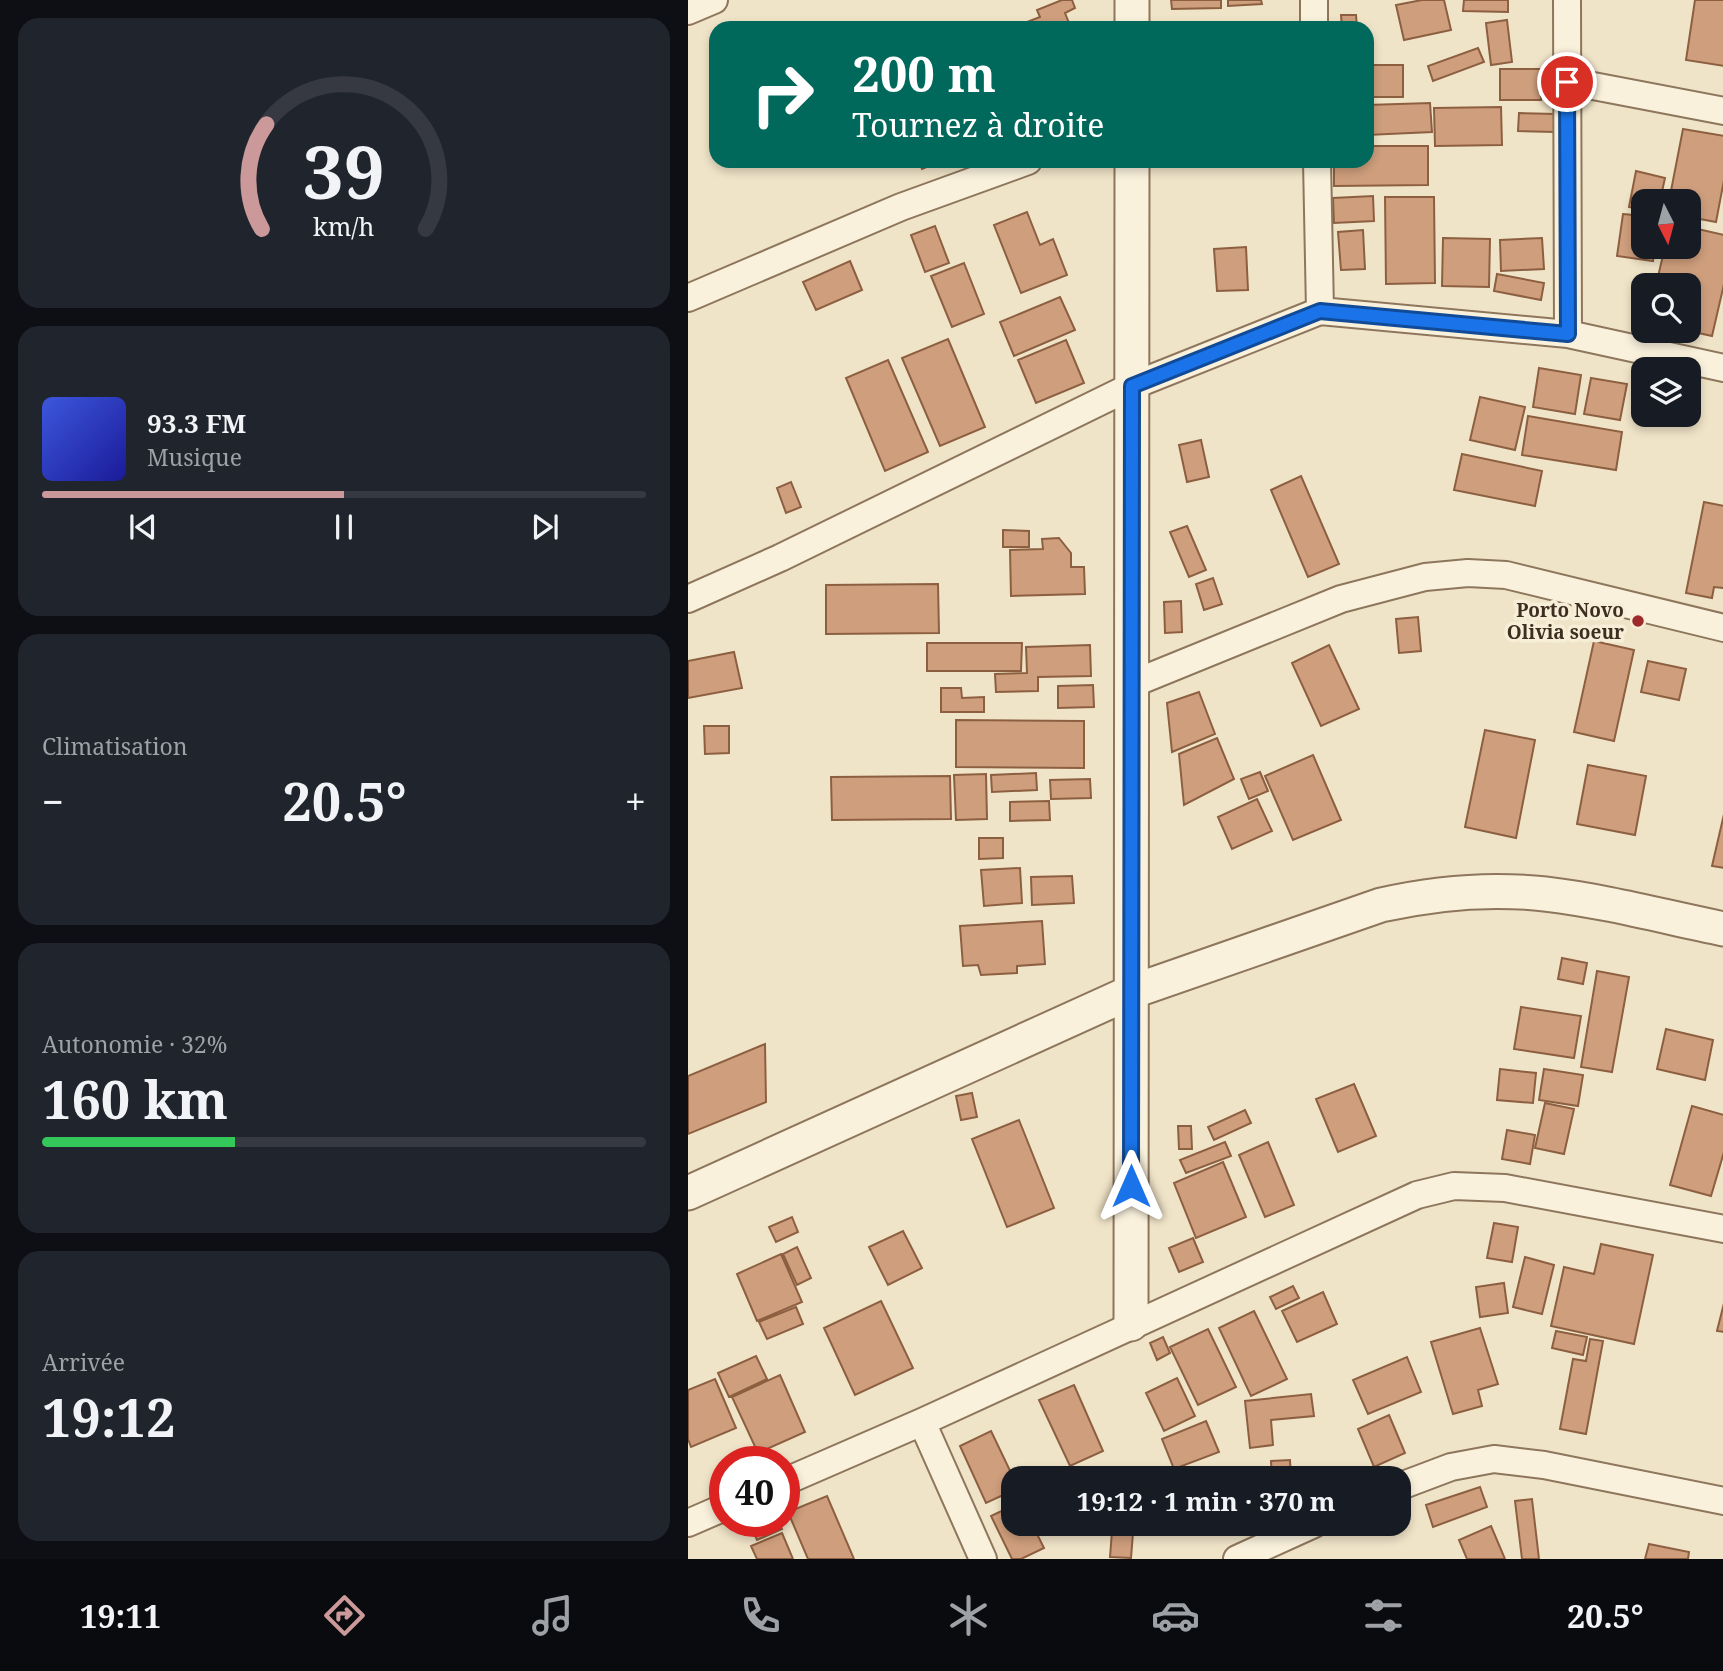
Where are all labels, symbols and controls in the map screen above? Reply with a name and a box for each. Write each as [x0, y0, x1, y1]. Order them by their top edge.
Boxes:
text: 200 m [852, 40, 996, 106]
icon: right [737, 49, 828, 140]
pin [1537, 52, 1597, 112]
icon: arrive [1548, 63, 1586, 101]
text: Tournez à droite [852, 103, 1104, 146]
text: 39 [303, 121, 385, 220]
north arrow [1631, 189, 1701, 259]
map controls [1631, 189, 1701, 427]
text: km/h [313, 209, 375, 243]
button: search [1631, 273, 1701, 343]
button: layers [1631, 357, 1701, 427]
text: 93.3 FM [147, 405, 246, 441]
text: Musique [147, 441, 242, 473]
icon: previous [124, 508, 162, 546]
icon: pause [325, 508, 363, 546]
icon: next [526, 508, 564, 546]
place label: Porto Novo Olivia soeur [1507, 597, 1624, 645]
marker: Porto Novo Olivia soeur [1630, 613, 1646, 629]
text: Climatisation [42, 730, 188, 762]
text: 20.5° [282, 765, 407, 836]
text: − [42, 775, 64, 827]
text: + [625, 775, 646, 827]
text: Autonomie · 32% [42, 1028, 227, 1060]
text: 160 km [42, 1063, 228, 1134]
position arrow [1094, 1149, 1168, 1223]
text: Arrivée [42, 1346, 125, 1378]
text: 19:12 [42, 1381, 175, 1452]
speed limit sign: 40 [709, 1446, 800, 1537]
text: 19:12 · 1 min · 370 m [1076, 1483, 1336, 1519]
icon: directions [320, 1591, 369, 1640]
icon: music [528, 1591, 577, 1640]
icon: phone [736, 1591, 785, 1640]
icon: climate [944, 1591, 993, 1640]
icon: car [1151, 1591, 1200, 1640]
icon: filters [1359, 1591, 1408, 1640]
text: 19:11 [79, 1594, 161, 1637]
text: 20.5° [1567, 1594, 1643, 1637]

